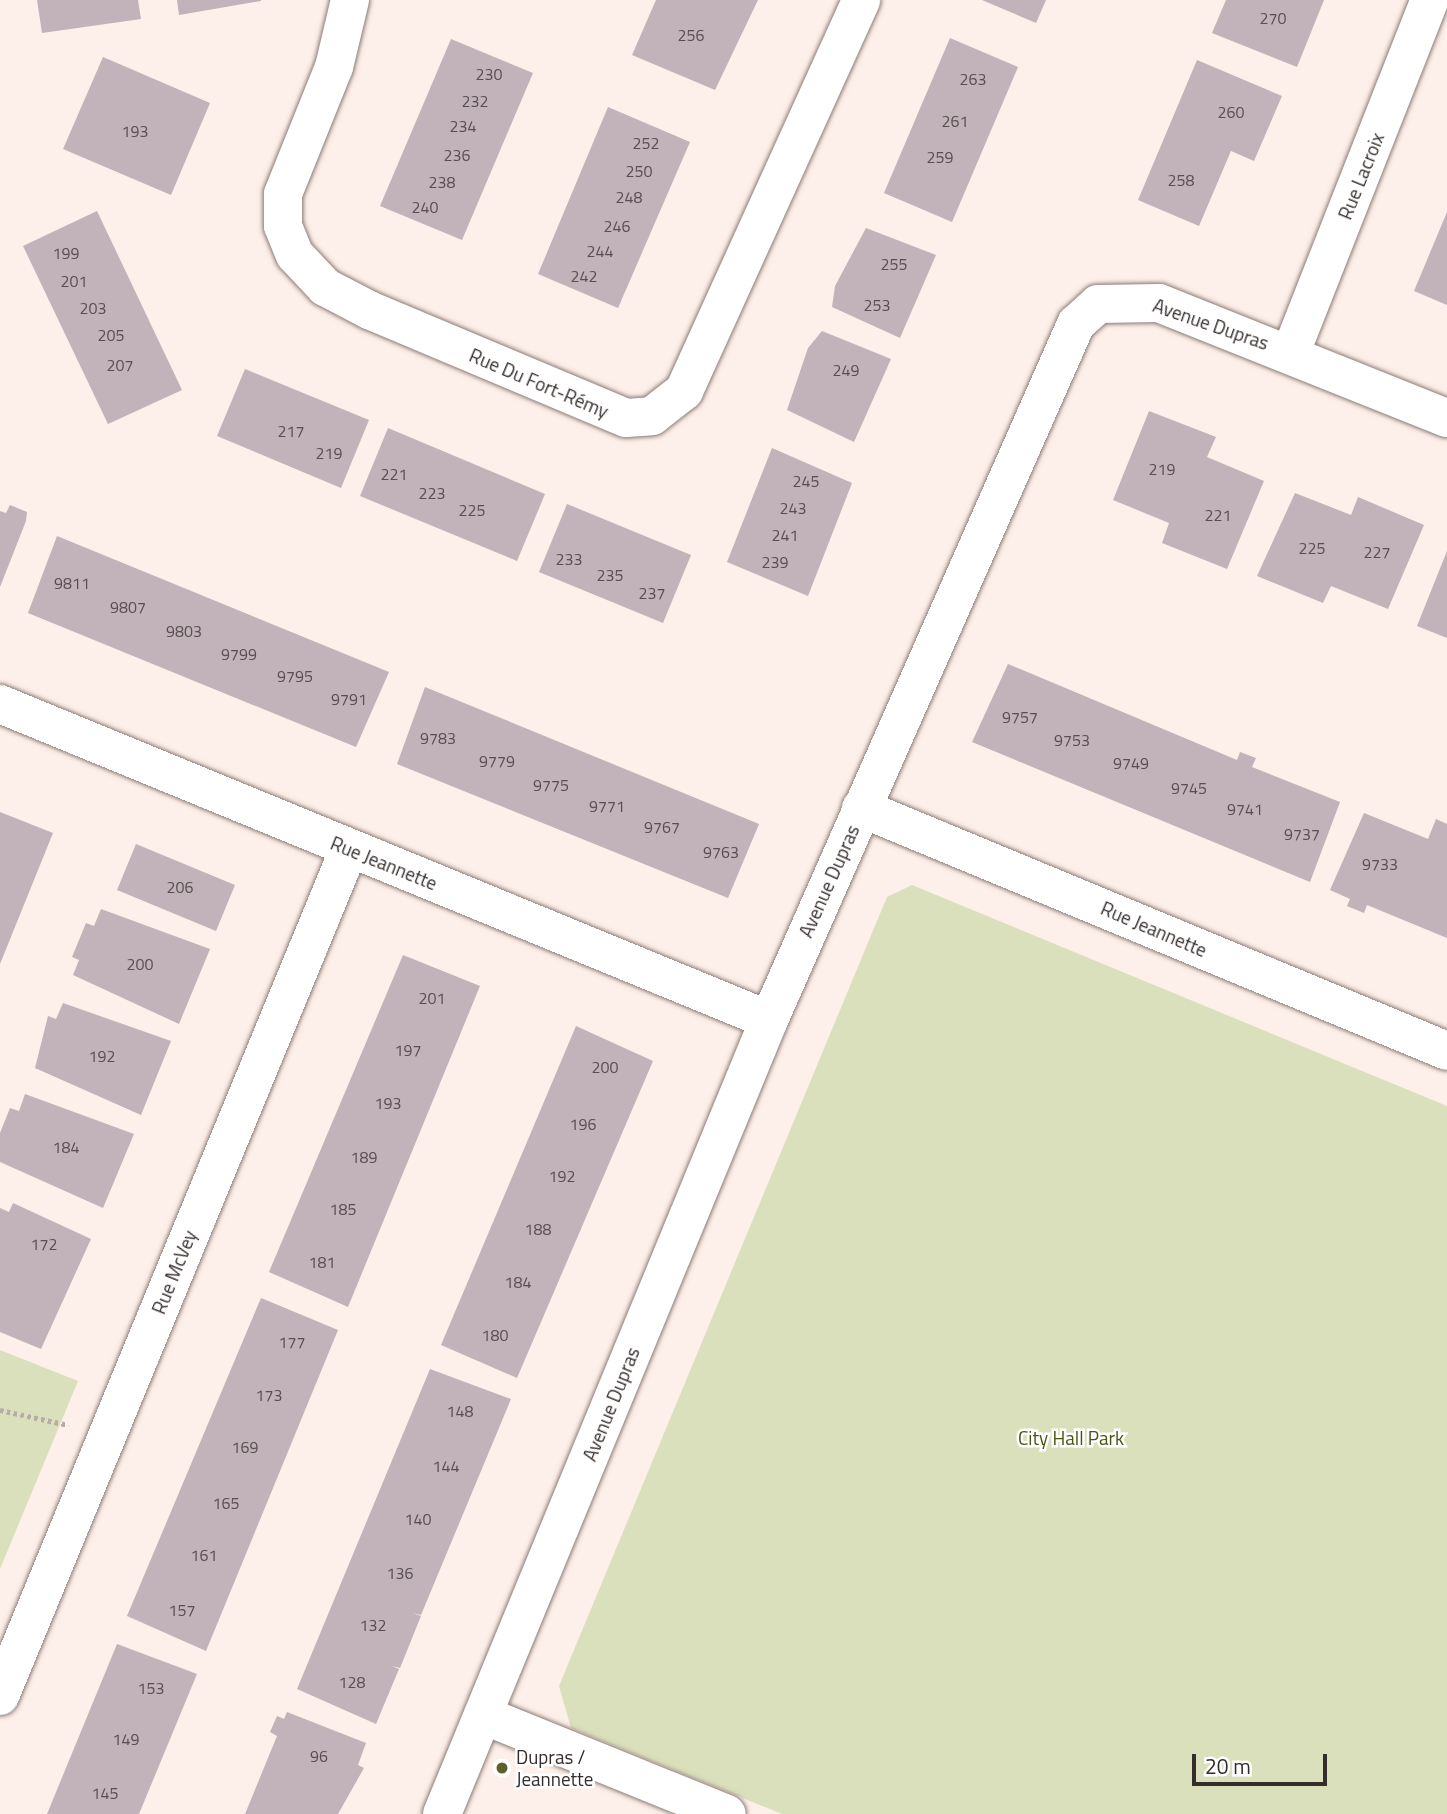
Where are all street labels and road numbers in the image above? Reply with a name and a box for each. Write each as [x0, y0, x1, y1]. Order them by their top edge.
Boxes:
street label: Rue Lacroix [1333, 129, 1389, 223]
street label: Avenue Dupras [1150, 294, 1272, 354]
street label: Rue Du Fort-Rémy [466, 343, 612, 423]
street label: Avenue Dupras [794, 821, 864, 941]
street label: Rue Jeannette [327, 831, 441, 895]
street label: Rue Jeannette [1098, 896, 1210, 962]
street label: Rue McVey [147, 1227, 201, 1317]
street label: Avenue Dupras [578, 1344, 644, 1464]

